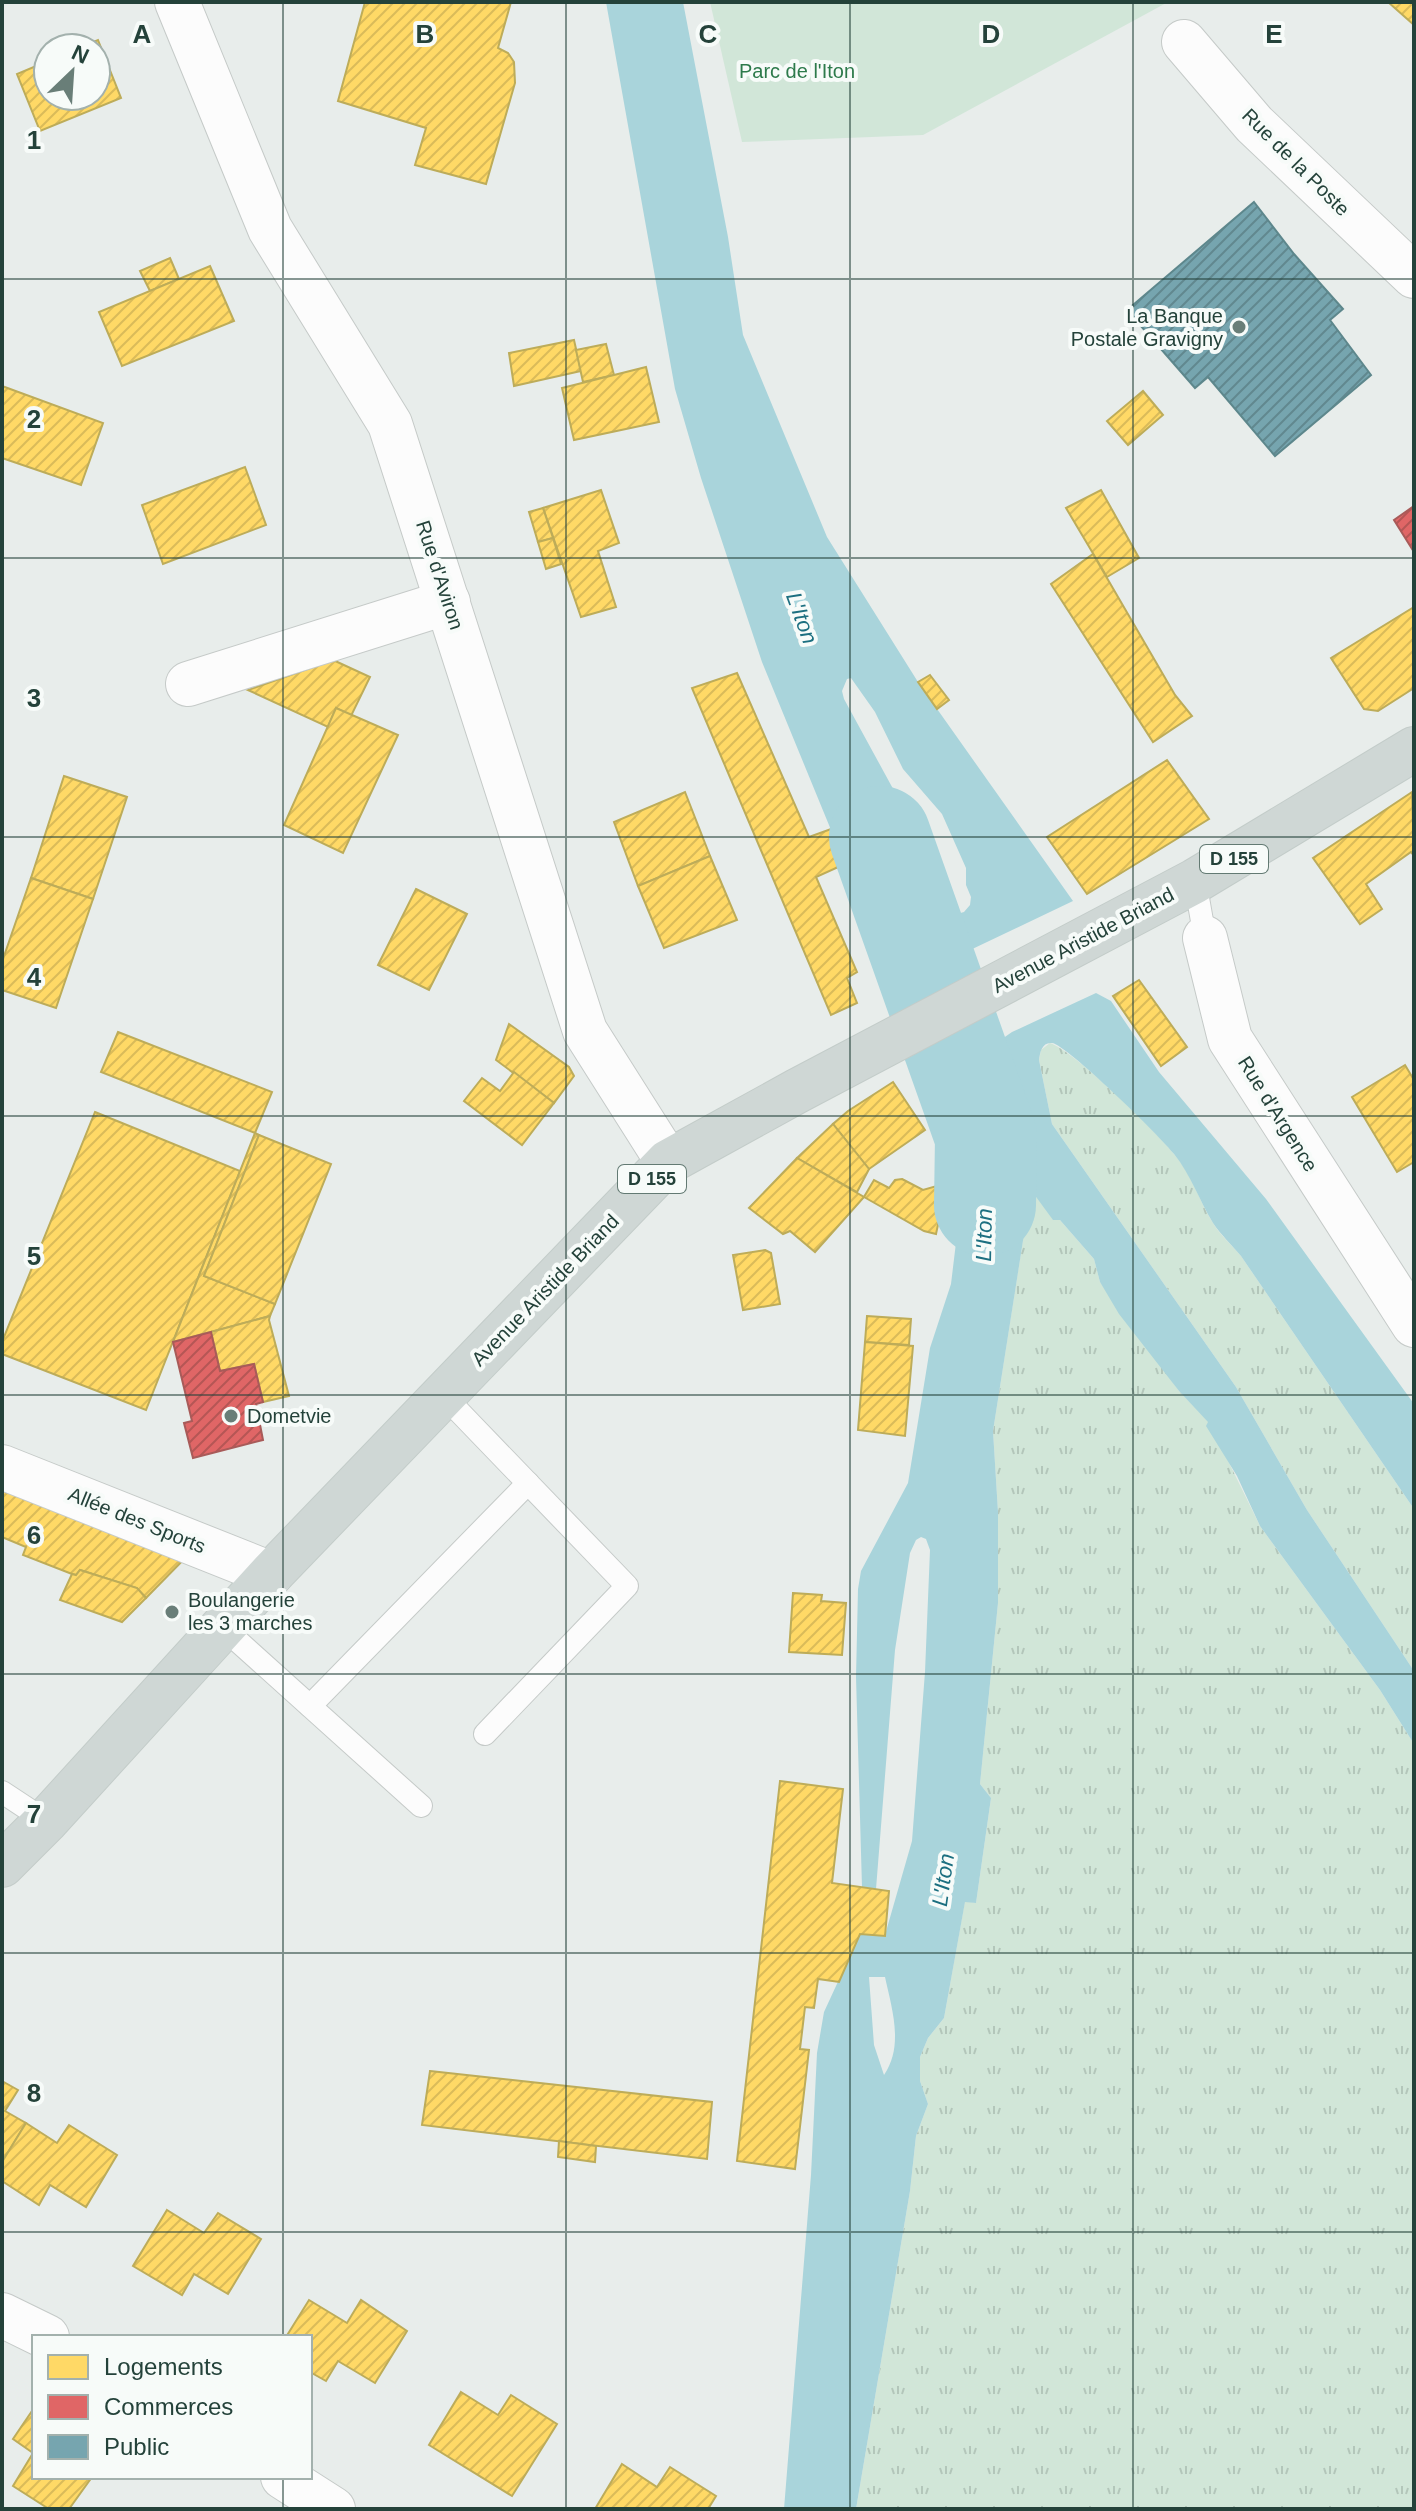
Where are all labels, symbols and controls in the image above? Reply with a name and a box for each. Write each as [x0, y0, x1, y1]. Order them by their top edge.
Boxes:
text: A [133, 19, 152, 49]
text: B [416, 19, 434, 49]
text: C [699, 19, 718, 49]
text: D [982, 19, 1000, 49]
text: E [1265, 19, 1283, 49]
north arrow [32, 32, 112, 112]
text: N [68, 40, 93, 69]
park label: Parc de l'Iton [739, 60, 855, 82]
street label: Rue de la Poste [1238, 104, 1354, 220]
text: 1 [27, 125, 41, 155]
place label: La Banque Postale Gravigny [1071, 305, 1223, 350]
marker: La Banque Postale Gravigny [1230, 318, 1248, 336]
text: 2 [27, 404, 41, 434]
street label: Rue d'Aviron [412, 518, 468, 632]
water label: L'Iton [781, 589, 823, 647]
text: 3 [27, 683, 41, 713]
road number: D 155 [1200, 845, 1268, 873]
street label: Avenue Aristide Briand [989, 883, 1177, 997]
text: 4 [27, 962, 42, 992]
street label: Rue d'Argence [1234, 1052, 1322, 1176]
road number: D 155 [618, 1165, 686, 1193]
water label: L'Iton [971, 1208, 997, 1262]
street label: Avenue Aristide Briand [467, 1210, 623, 1370]
text: 5 [27, 1241, 41, 1271]
place label: Dometvie [247, 1405, 331, 1427]
marker: Dometvie [222, 1407, 240, 1425]
street label: Allée des Sports [65, 1483, 209, 1557]
text: 6 [27, 1520, 41, 1550]
place label: Boulangerie les 3 marches [188, 1589, 313, 1634]
marker: Boulangerie les 3 marches [163, 1603, 181, 1621]
text: 7 [27, 1799, 41, 1829]
water label: L'Iton [927, 1852, 959, 1908]
text: 8 [27, 2078, 41, 2108]
legend [32, 2335, 312, 2479]
text: Logements [104, 2353, 223, 2380]
text: Commerces [104, 2393, 233, 2420]
text: Public [104, 2433, 169, 2460]

